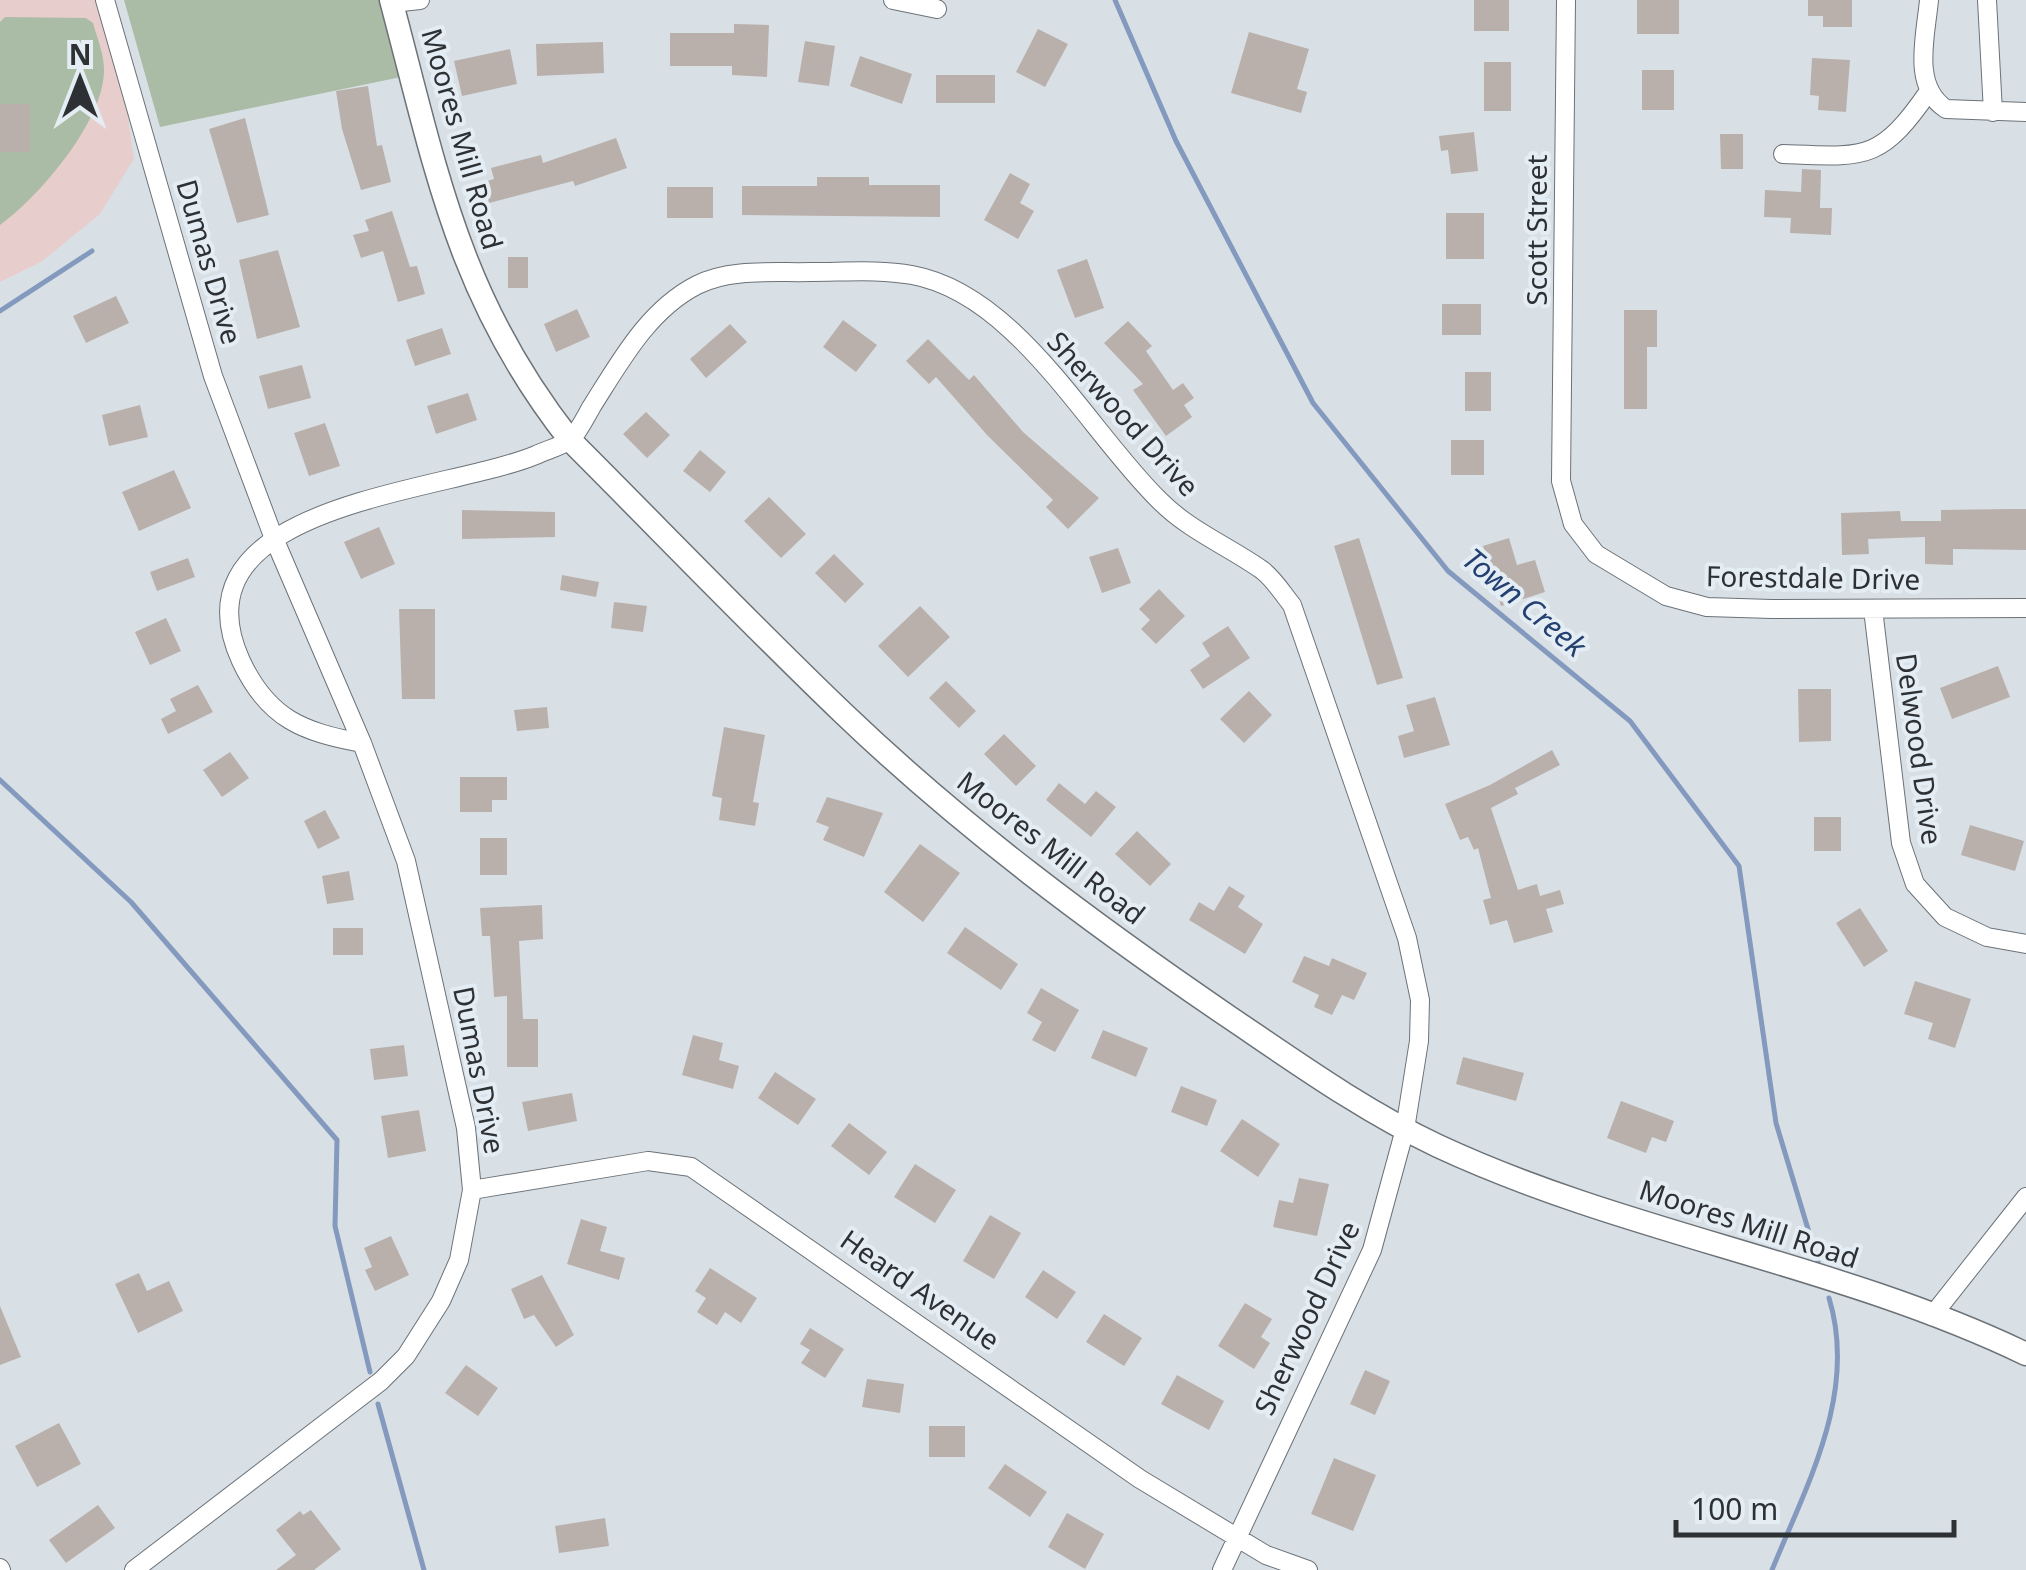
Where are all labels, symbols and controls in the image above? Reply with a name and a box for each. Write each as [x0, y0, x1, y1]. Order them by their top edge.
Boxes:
street label: Moores Mill Road [413, 24, 513, 254]
north arrow [30, 30, 130, 130]
text: N [69, 35, 91, 73]
street label: Scott Street [1517, 154, 1555, 306]
street label: Dumas Drive [168, 175, 252, 348]
street label: Sherwood Drive [1039, 323, 1208, 504]
water label: Town Creek [1454, 538, 1596, 666]
street label: Forestdale Drive [1706, 556, 1920, 598]
street label: Delwood Drive [1888, 651, 1952, 847]
street label: Moores Mill Road [950, 762, 1153, 932]
street label: Dumas Drive [445, 983, 515, 1157]
street label: Moores Mill Road [1635, 1170, 1864, 1276]
street label: Sherwood Drive [1245, 1215, 1368, 1421]
street label: Heard Avenue [833, 1220, 1008, 1358]
scale bar [1676, 1475, 1954, 1537]
text: 100 m [1691, 1488, 1778, 1529]

